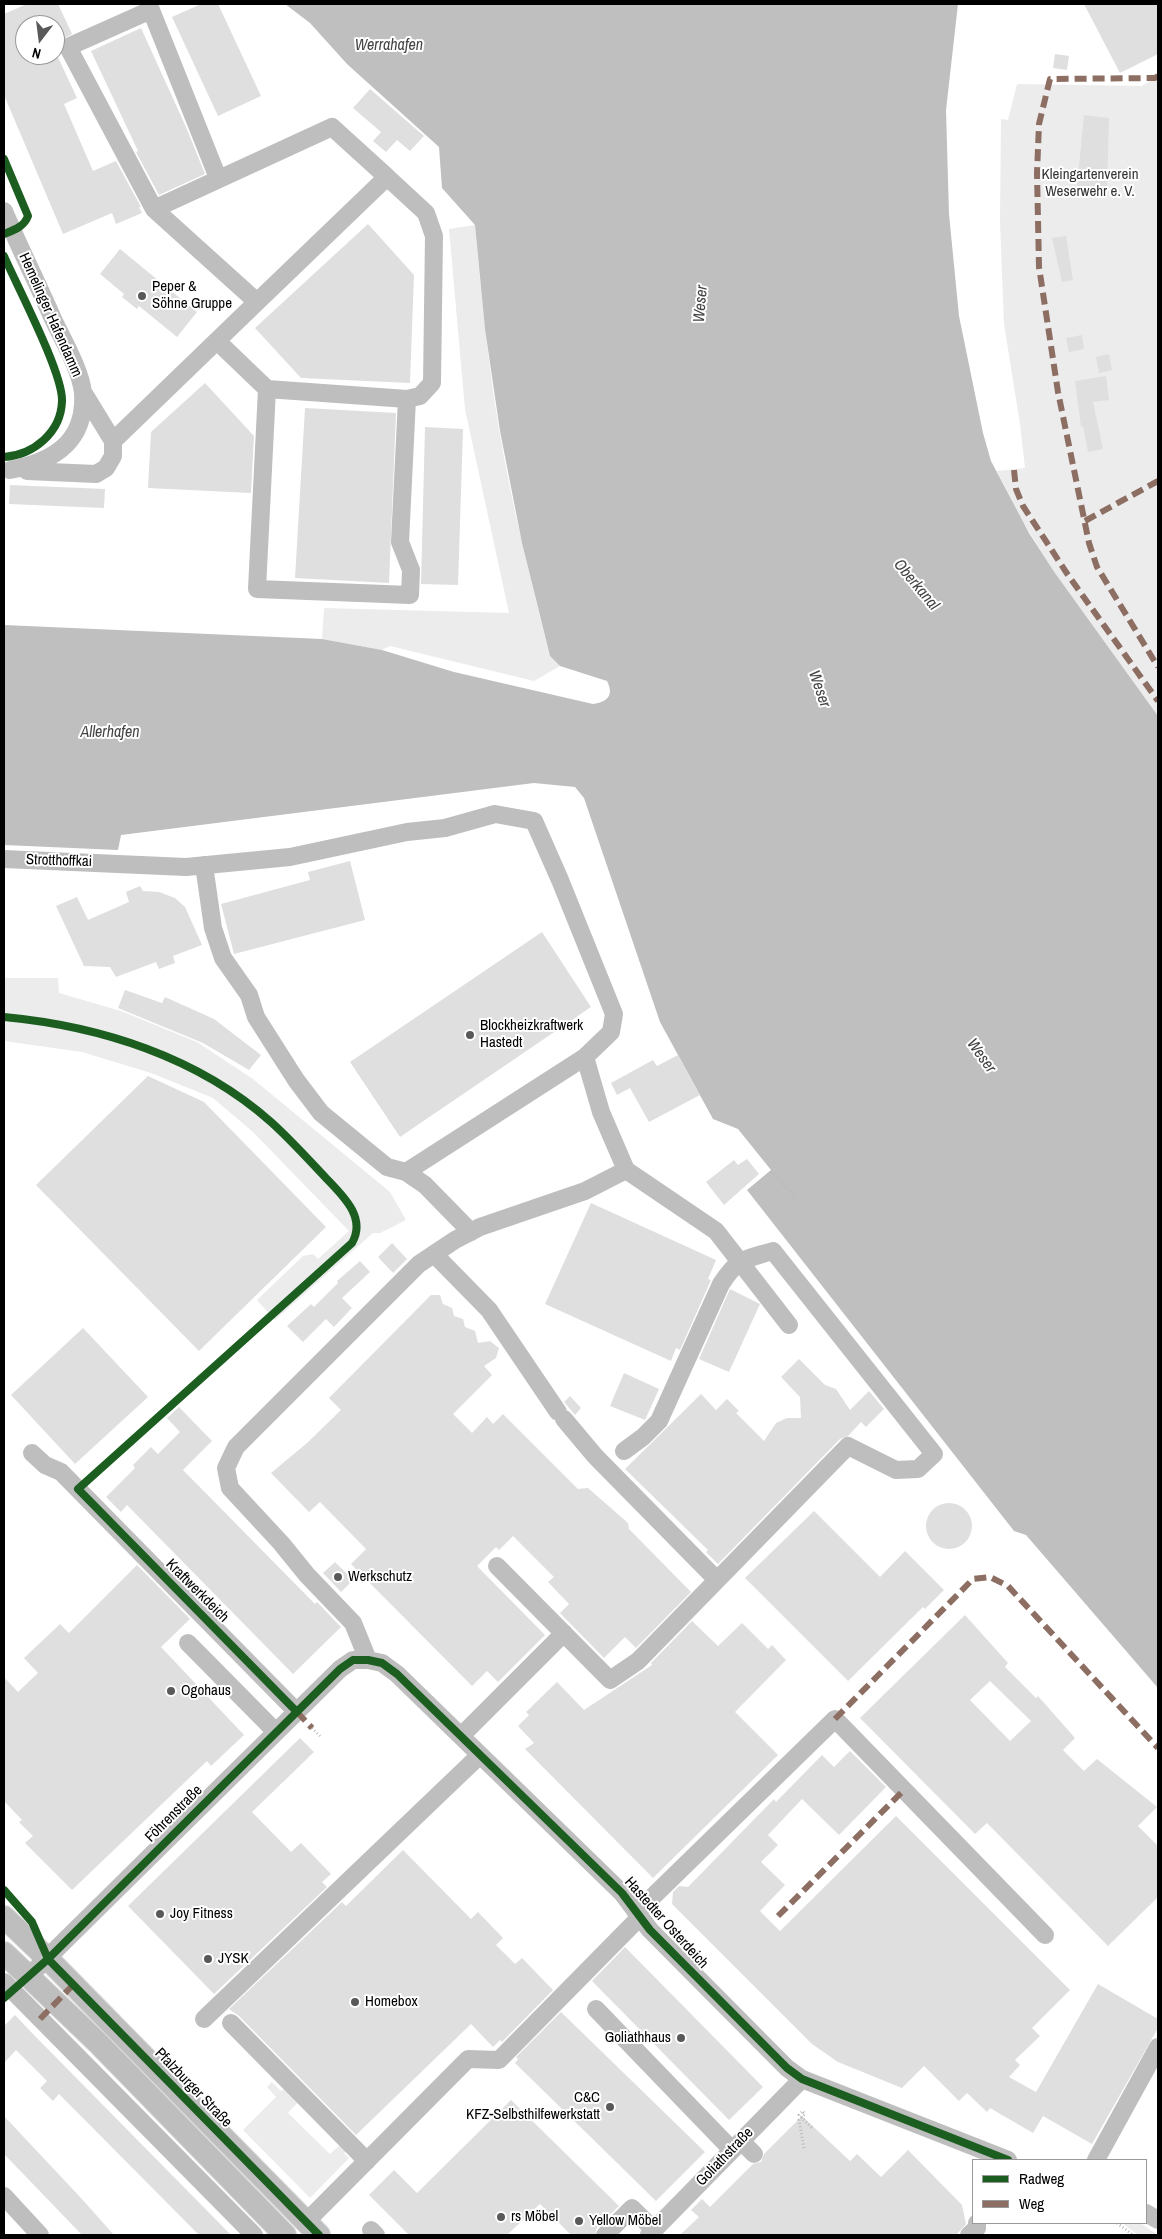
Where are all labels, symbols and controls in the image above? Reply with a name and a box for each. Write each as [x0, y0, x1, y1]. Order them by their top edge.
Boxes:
north arrow [15, 15, 65, 65]
water label: Werrahafen [355, 36, 423, 56]
text: N [30, 44, 43, 63]
park label: Kleingartenverein Weserwehr e. V. [1041, 166, 1139, 201]
street label: Hemelinger Hafendamm [15, 250, 85, 380]
place label: Peper & Söhne Gruppe [152, 278, 232, 313]
water label: Weser [690, 284, 712, 324]
marker: Peper & Söhne Gruppe [136, 290, 148, 302]
water label: Oberkanal [889, 556, 943, 614]
water label: Weser [804, 668, 834, 710]
water label: Allerhafen [80, 723, 140, 743]
street label: Strotthoffkai [26, 851, 92, 871]
place label: Blockheizkraftwerk Hastedt [480, 1017, 583, 1052]
marker: Blockheizkraftwerk Hastedt [464, 1029, 476, 1041]
water label: Weser [962, 1035, 1000, 1077]
street label: Kraftwerkdeich [162, 1556, 232, 1626]
place label: Werkschutz [348, 1568, 412, 1586]
marker: Werkschutz [332, 1571, 344, 1583]
place label: Ogohaus [181, 1682, 231, 1700]
marker: Ogohaus [165, 1685, 177, 1697]
street label: Föhrenstraße [142, 1782, 206, 1846]
street label: Hastedter Osterdeich [620, 1874, 712, 1972]
place label: Joy Fitness [170, 1905, 233, 1923]
marker: Joy Fitness [154, 1908, 166, 1920]
place label: JYSK [218, 1950, 249, 1968]
marker: JYSK [202, 1953, 214, 1965]
place label: Homebox [365, 1993, 418, 2011]
marker: Homebox [349, 1996, 361, 2008]
place label: Goliathhaus [605, 2029, 671, 2047]
marker: Goliathhaus [675, 2032, 687, 2044]
street label: Pfalzburger Straße [151, 2045, 235, 2131]
place label: C&C KFZ-Selbsthilfewerkstatt [466, 2089, 600, 2124]
marker: C&C KFZ-Selbsthilfewerkstatt [604, 2101, 616, 2113]
street label: Goliathstraße [693, 2124, 757, 2190]
legend [972, 2159, 1147, 2224]
text: Radweg [1019, 2168, 1064, 2189]
text: Weg [1019, 2193, 1044, 2214]
place label: rs Möbel [511, 2208, 558, 2226]
marker: rs Möbel [495, 2211, 507, 2223]
place label: Yellow Möbel [589, 2212, 661, 2230]
marker: Yellow Möbel [573, 2215, 585, 2227]

